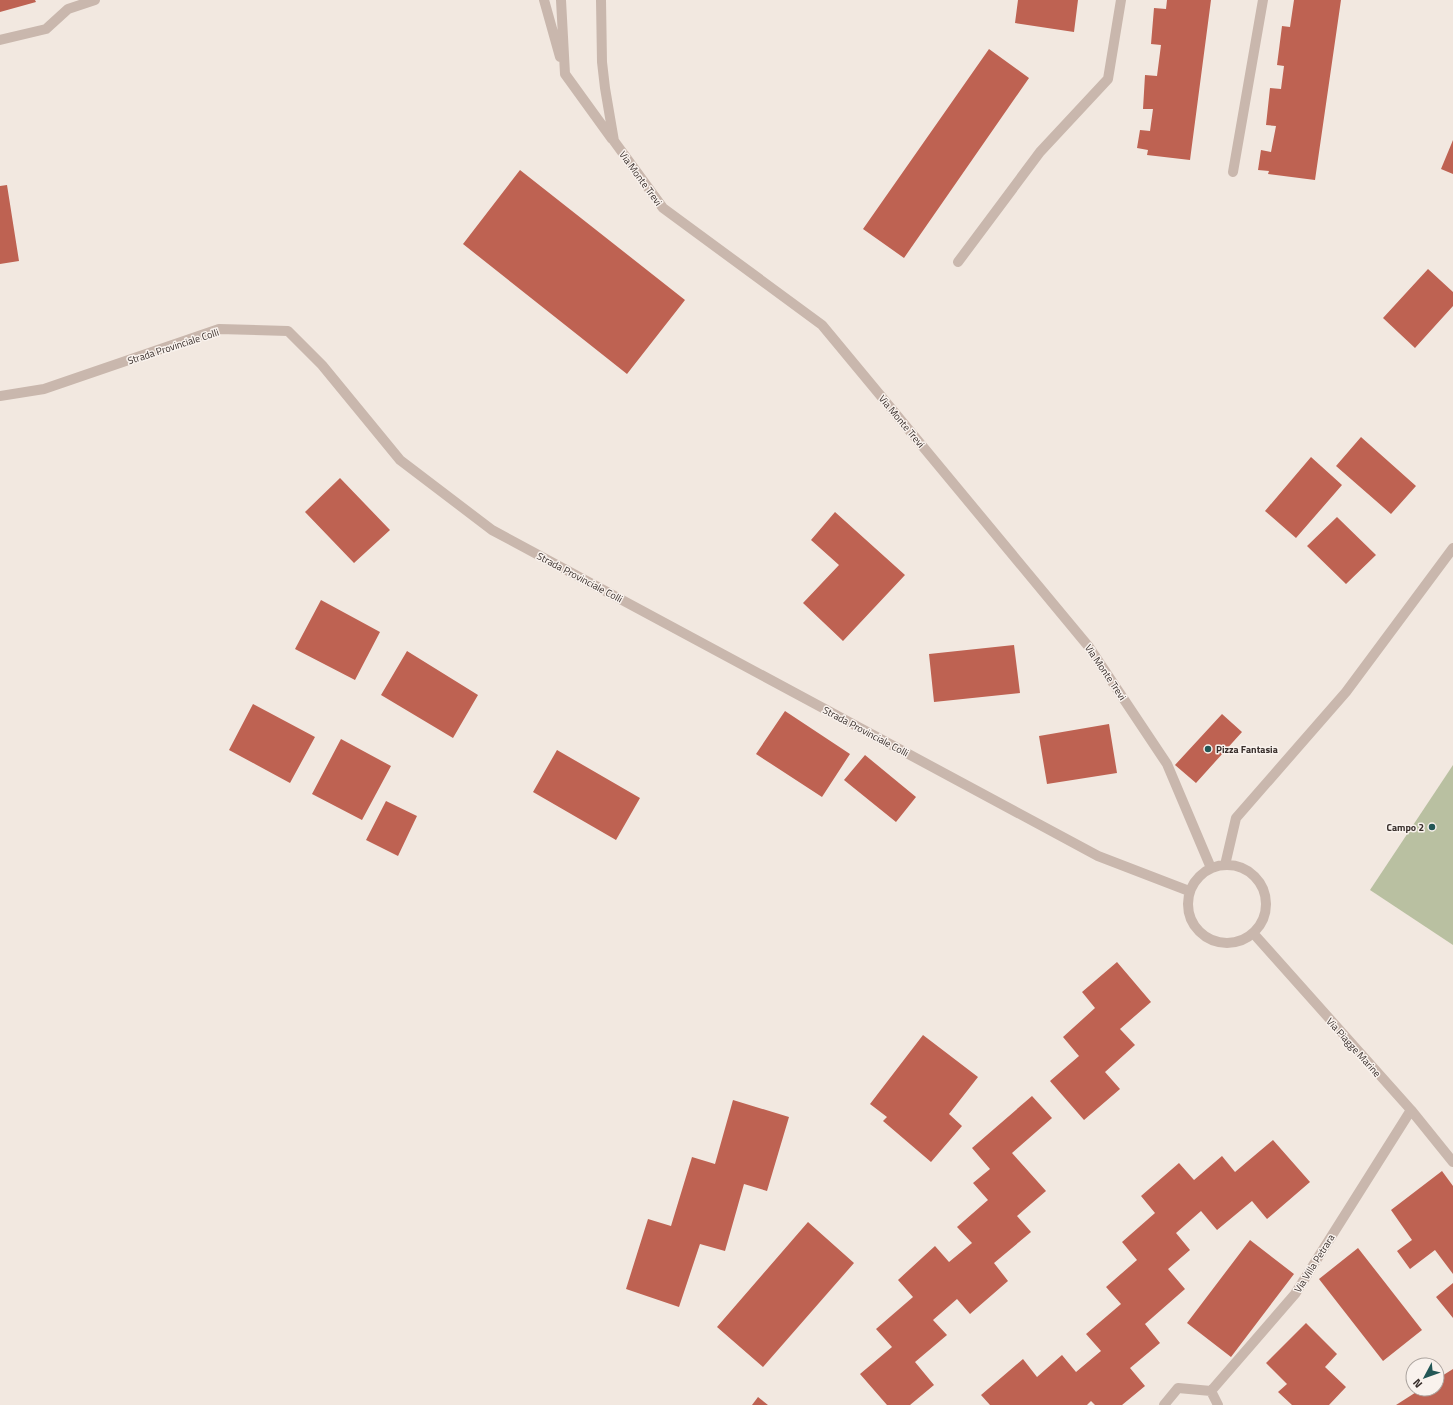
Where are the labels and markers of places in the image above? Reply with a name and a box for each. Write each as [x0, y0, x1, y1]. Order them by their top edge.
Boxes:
place label: Pizza Fantasia [1216, 742, 1278, 757]
marker: Pizza Fantasia [1203, 744, 1213, 754]
place label: Campo 2 [1387, 820, 1424, 835]
marker: Campo 2 [1427, 822, 1437, 832]

